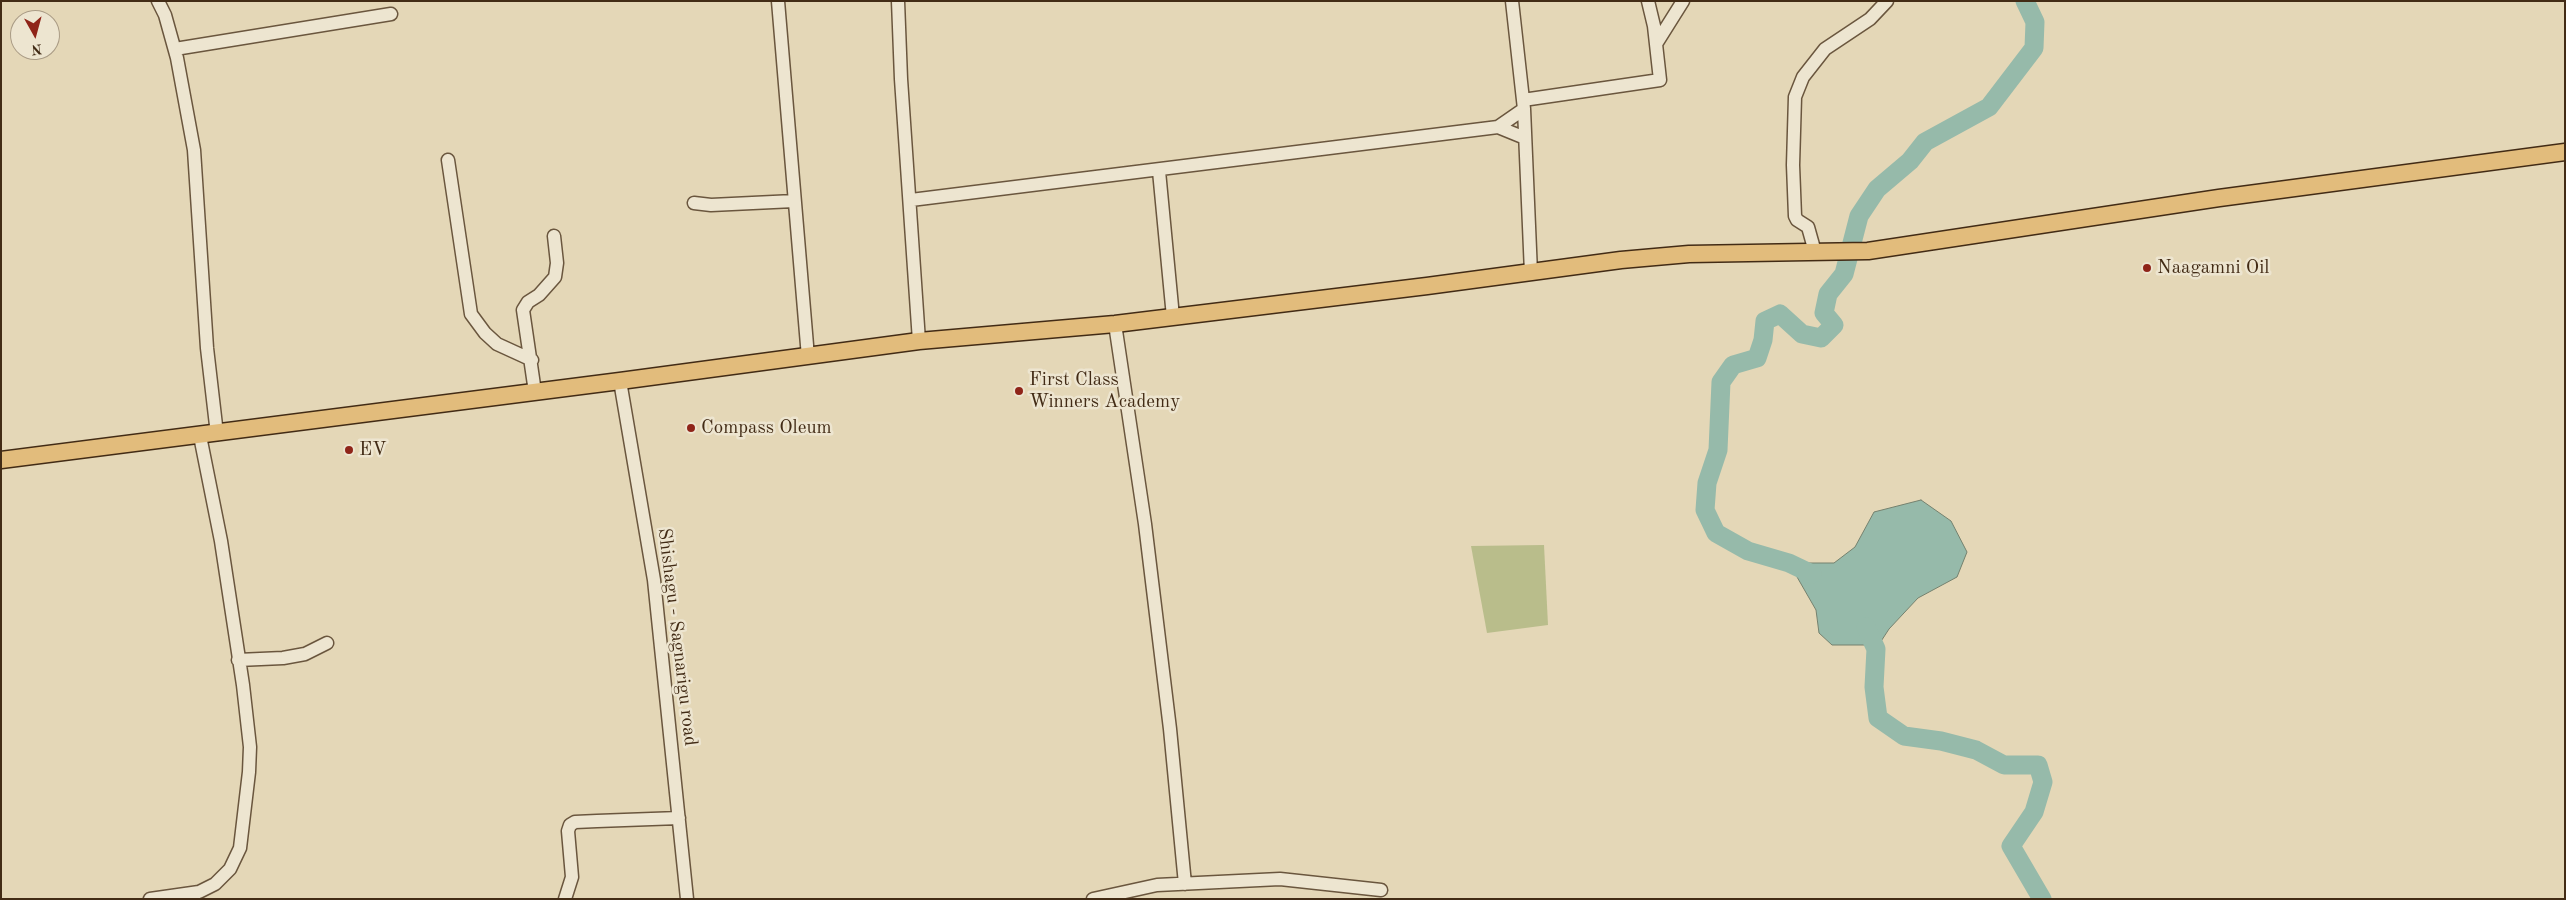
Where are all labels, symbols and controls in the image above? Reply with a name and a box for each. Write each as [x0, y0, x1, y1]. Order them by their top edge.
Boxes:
north arrow [10, 10, 60, 60]
text: N [31, 41, 43, 56]
place label: Naagamni Oil [2157, 257, 2269, 279]
marker: Naagamni Oil [2141, 262, 2153, 274]
place label: First Class Winners Academy [1029, 369, 1180, 413]
marker: First Class Winners Academy [1013, 385, 1025, 397]
place label: Compass Oleum [701, 417, 832, 439]
marker: Compass Oleum [685, 422, 697, 434]
place label: EV [359, 439, 387, 461]
marker: EV [343, 444, 355, 456]
street label: Shishagu - Sagnarigu road [652, 527, 702, 747]

